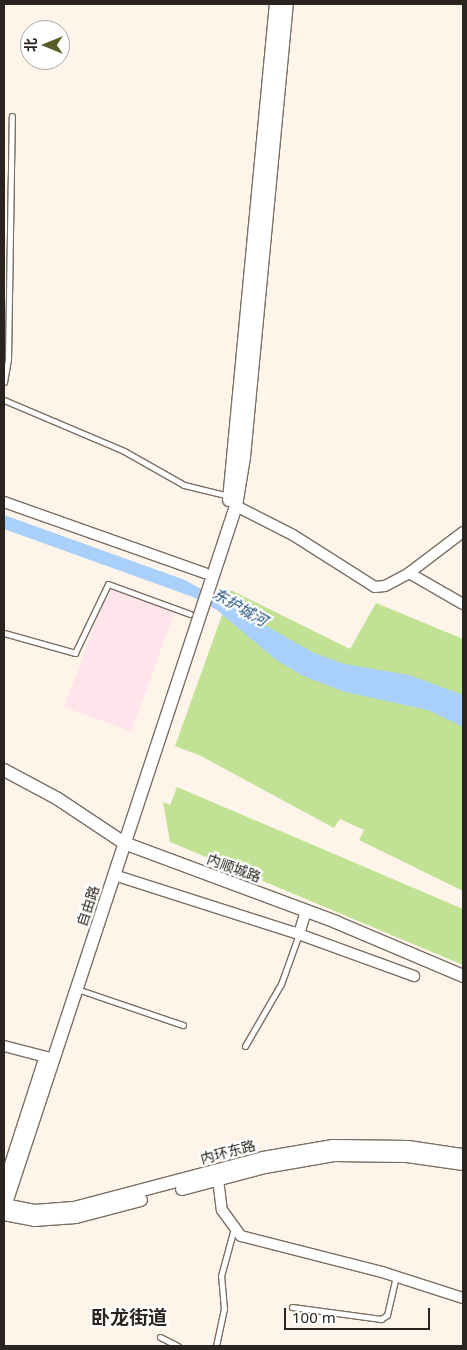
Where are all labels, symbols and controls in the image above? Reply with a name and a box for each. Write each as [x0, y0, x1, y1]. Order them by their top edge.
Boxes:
north arrow [20, 20, 70, 70]
text: 北 [21, 38, 40, 52]
water label: 东护城河 [210, 584, 270, 630]
street label: 内顺城路 [205, 851, 263, 885]
street label: 自由路 [74, 883, 102, 929]
street label: 内环东路 [199, 1137, 257, 1167]
scale bar [287, 1298, 433, 1330]
district label: 卧龙街道 [91, 1307, 167, 1329]
text: 100 m [292, 1307, 336, 1327]

